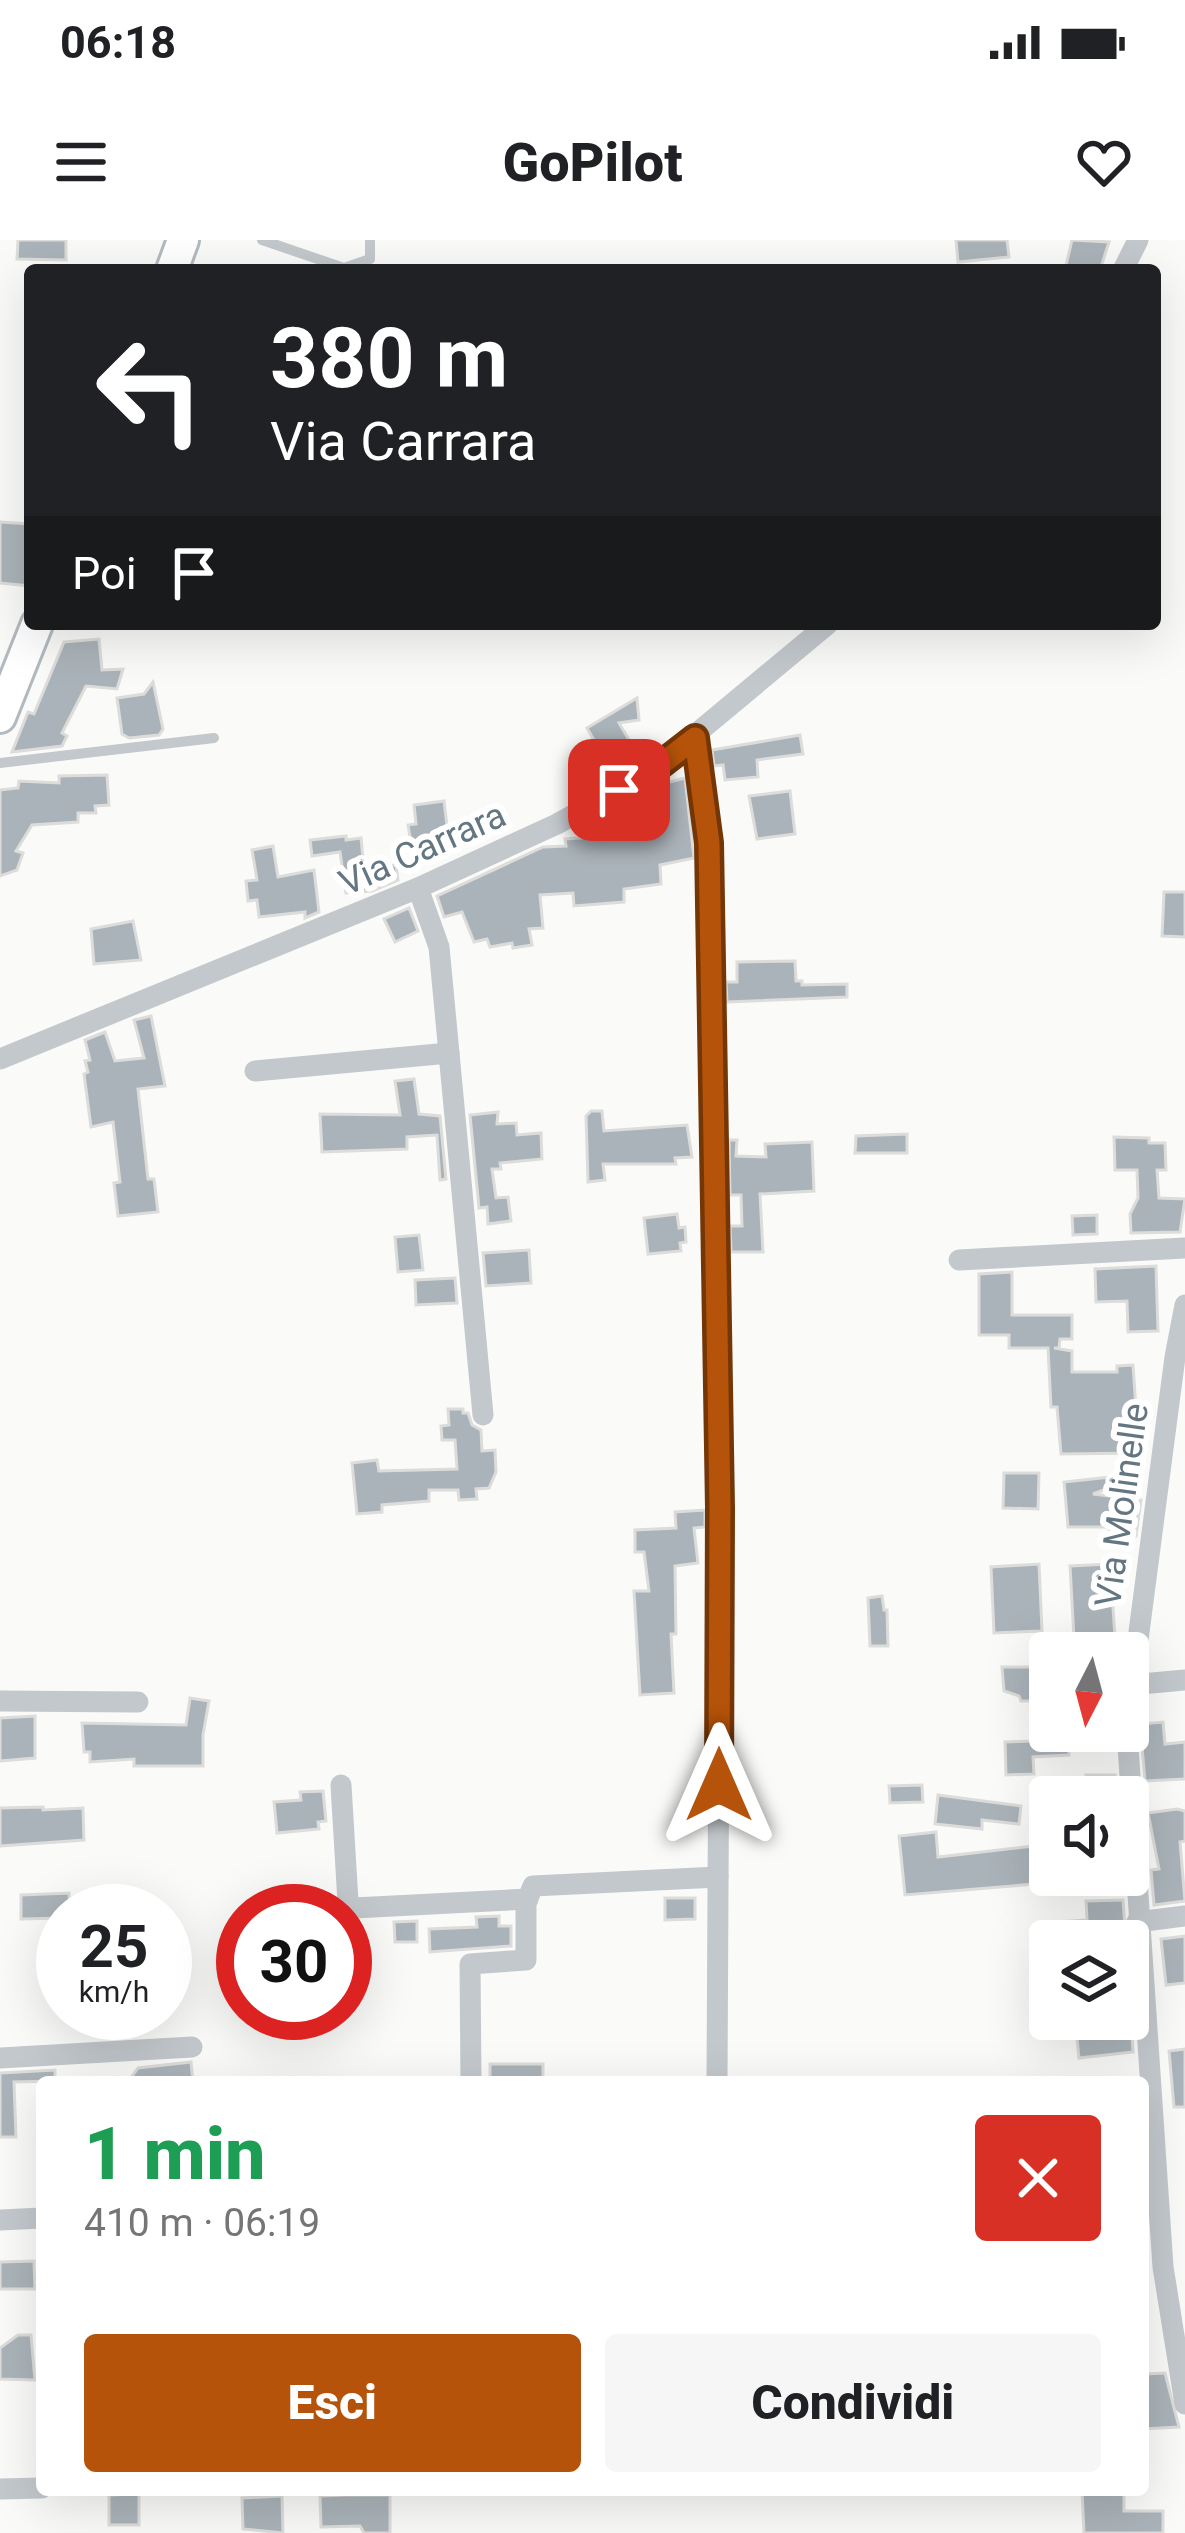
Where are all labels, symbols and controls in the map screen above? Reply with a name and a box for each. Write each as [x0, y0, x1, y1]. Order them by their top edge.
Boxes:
text: 06:18 [60, 16, 176, 69]
icon: menu [48, 129, 114, 195]
icon: heart [1071, 129, 1137, 195]
text: GoPilot [502, 131, 683, 194]
text: 380 m [270, 309, 508, 408]
icon: left [72, 312, 228, 468]
text: Via Carrara [270, 410, 536, 473]
icon: arrive [161, 540, 227, 606]
text: Poi [72, 547, 137, 600]
pin [568, 739, 670, 841]
icon: arrive [586, 757, 652, 823]
street label: Via Carrara [333, 794, 512, 904]
street label: Via Molinelle [1087, 1401, 1157, 1610]
north arrow [1029, 1632, 1149, 1752]
map controls [1029, 1632, 1149, 2040]
position arrow [656, 1722, 782, 1848]
button: sound [1029, 1776, 1149, 1896]
speed limit sign: 30 [216, 1884, 372, 2040]
text: 25 [80, 1911, 148, 1982]
button: layers [1029, 1920, 1149, 2040]
text: km/h [79, 1974, 149, 2009]
text: 1 min [84, 2112, 266, 2197]
button: close [975, 2115, 1101, 2241]
text: 410 m · 06:19 [84, 2200, 320, 2246]
button: Esci [84, 2334, 581, 2472]
button: Condividi [605, 2334, 1101, 2472]

